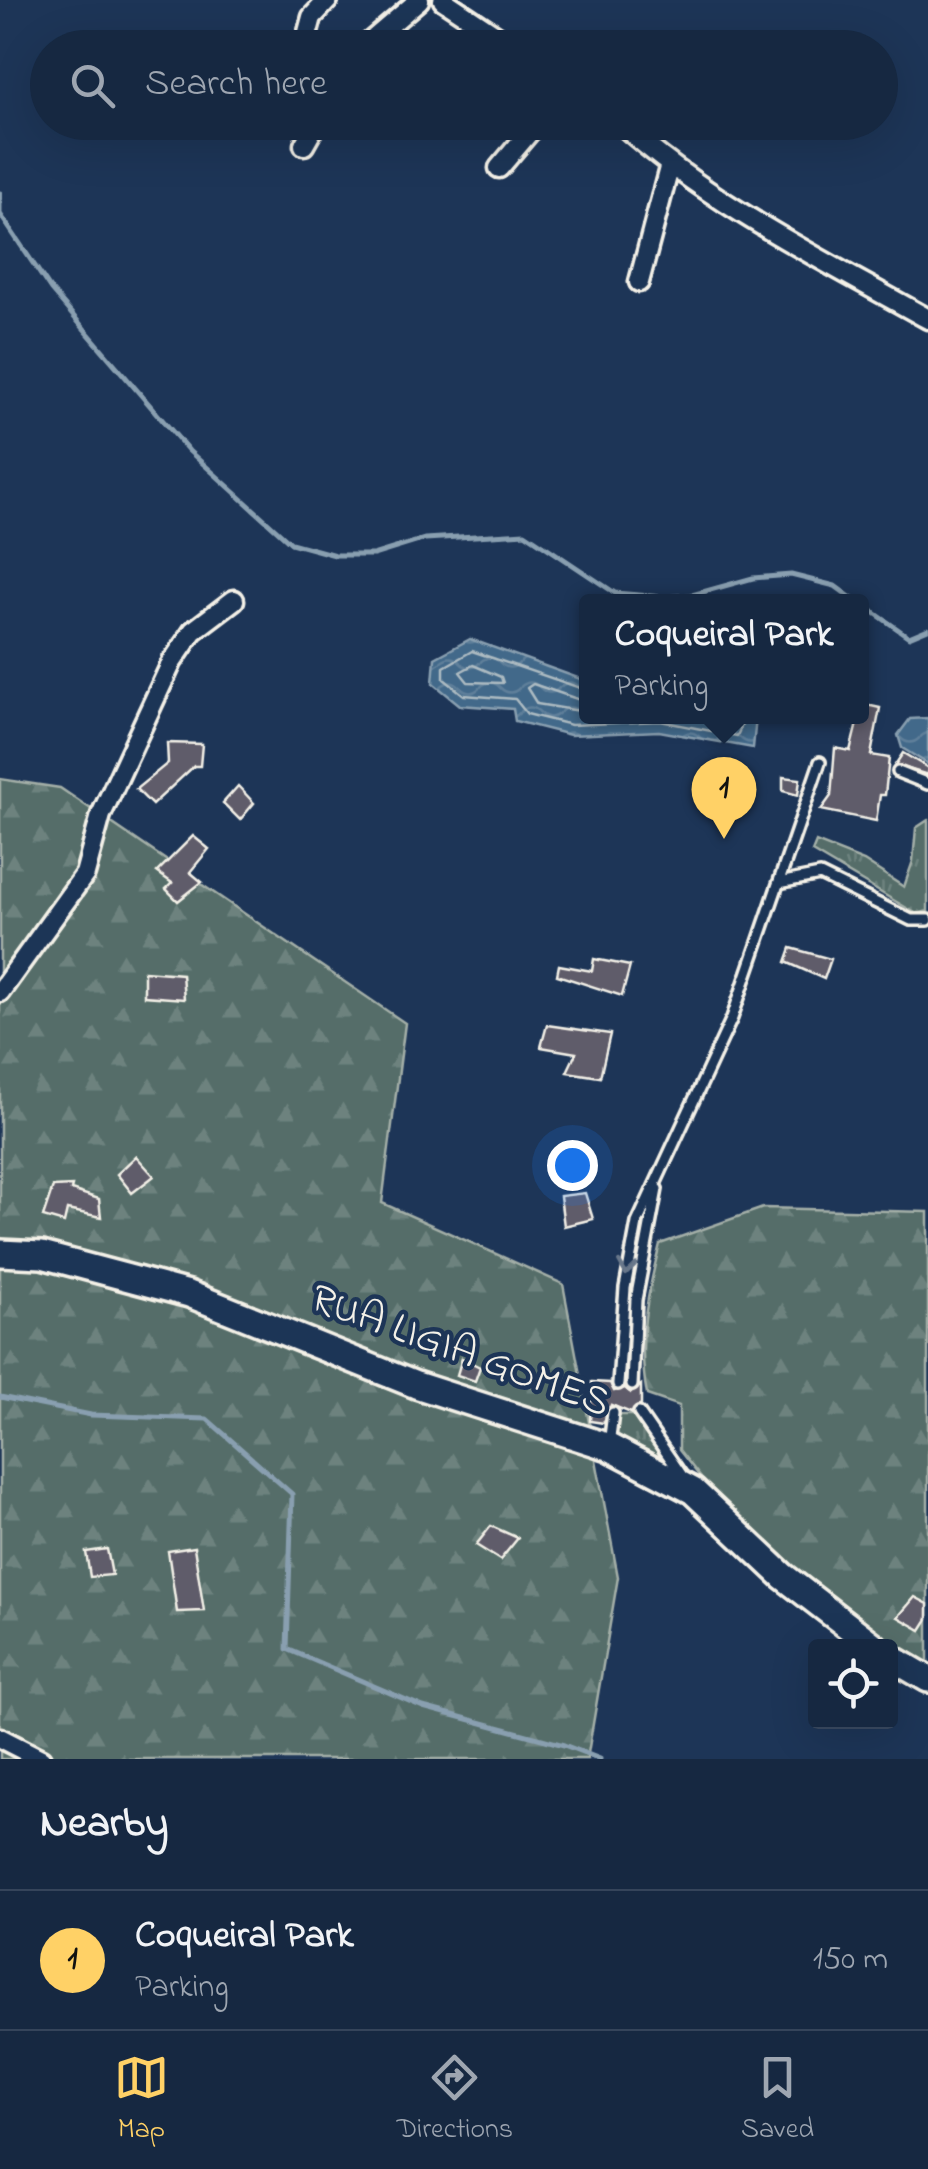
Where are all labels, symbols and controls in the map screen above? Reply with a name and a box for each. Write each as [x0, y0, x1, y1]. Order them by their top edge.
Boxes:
search box [30, 30, 898, 140]
text: Search here [145, 57, 327, 113]
icon: search [65, 58, 120, 113]
popup [579, 594, 869, 724]
text: Coqueiral Park [615, 608, 833, 664]
text: Parking [615, 664, 708, 711]
pin: 1 [692, 756, 756, 839]
your location [547, 1140, 598, 1191]
one-way arrow [618, 1260, 639, 1276]
street label: RUA LIGIA GOMES [302, 1270, 618, 1434]
map controls [808, 1639, 898, 1729]
button: locate [808, 1639, 898, 1729]
text: Nearby [40, 1794, 168, 1855]
text: Coqueiral Park [135, 1909, 354, 1965]
text: 1 [67, 1937, 78, 1984]
text: 150 m [813, 1937, 888, 1984]
text: Parking [135, 1965, 229, 2012]
tab: Map [114, 2050, 169, 2151]
tab: Directions [397, 2050, 513, 2151]
tab: Saved [741, 2050, 814, 2151]

